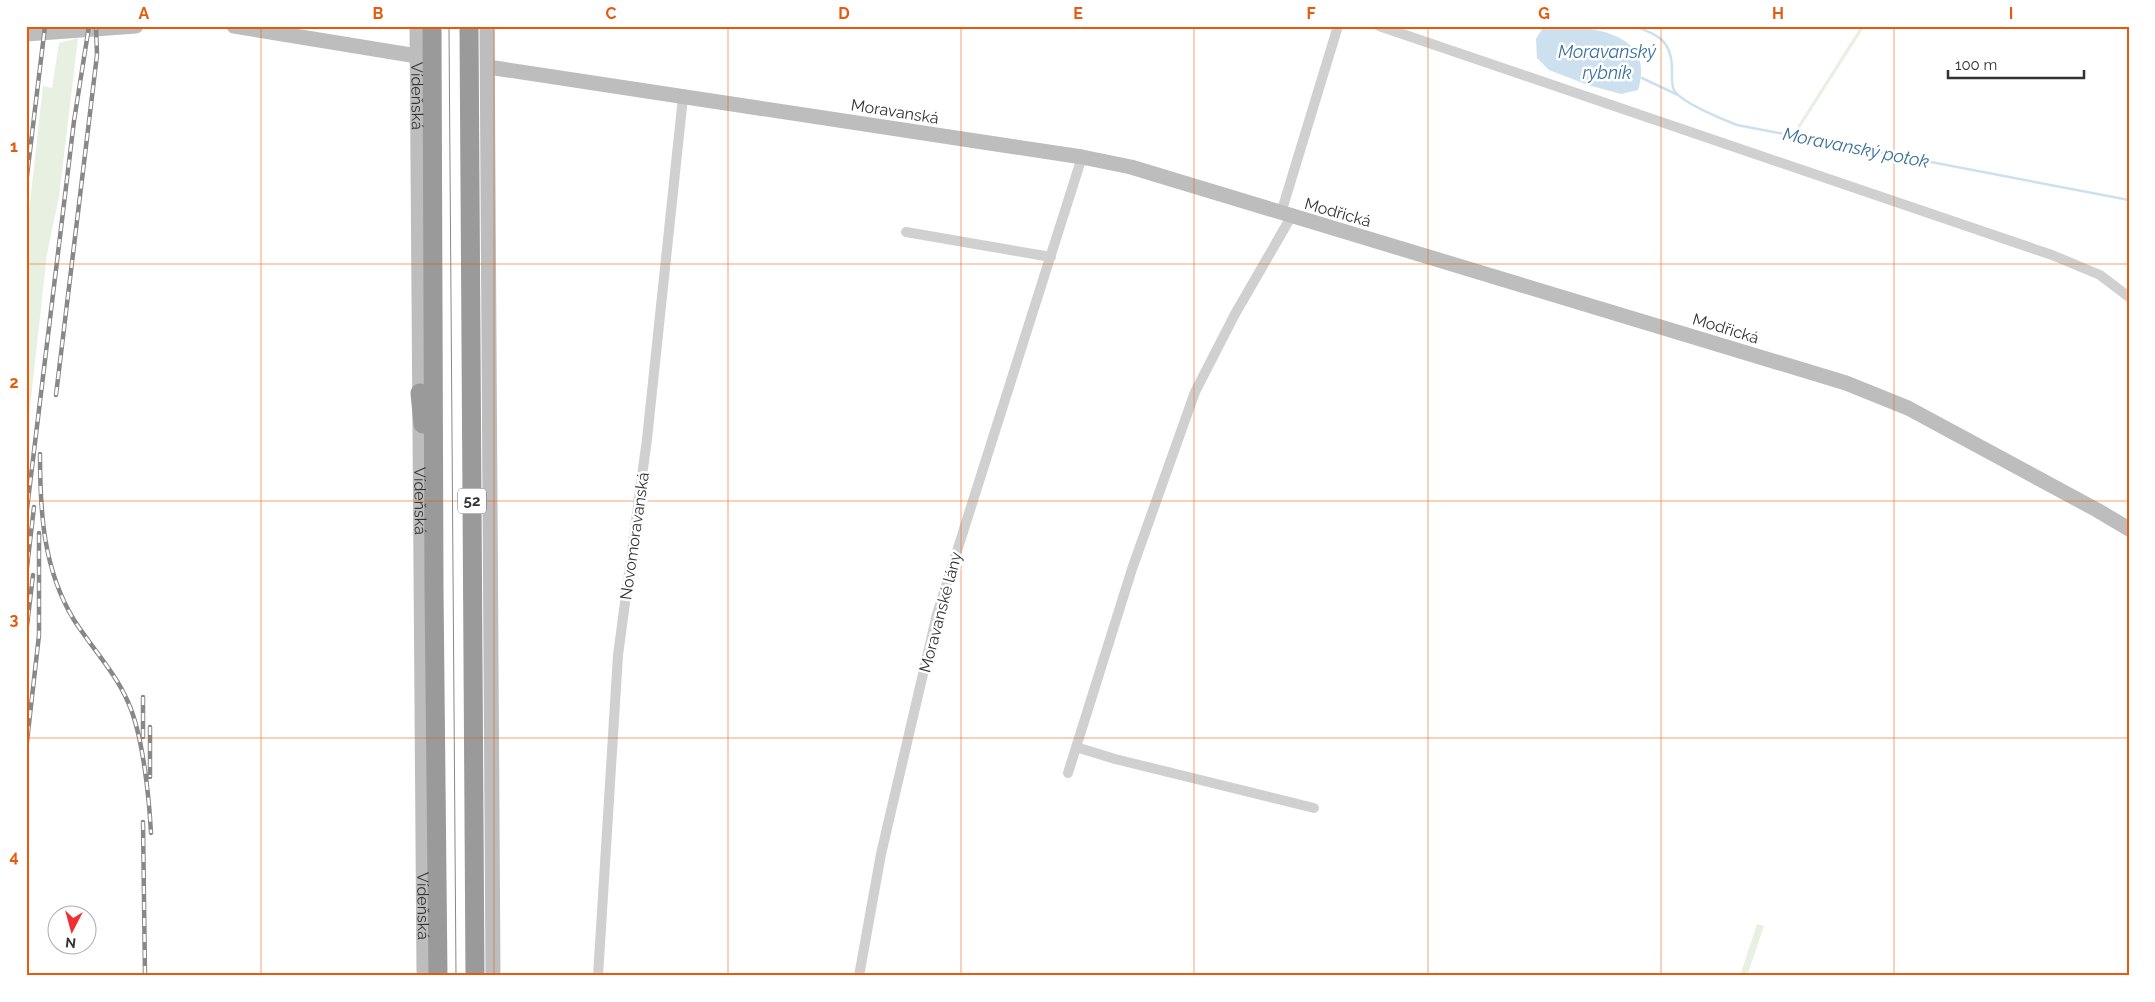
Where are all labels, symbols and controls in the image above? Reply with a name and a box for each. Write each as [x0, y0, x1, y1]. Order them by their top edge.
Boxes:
text: A [139, 4, 150, 23]
text: B [373, 4, 384, 23]
text: C [606, 4, 617, 23]
text: D [838, 4, 850, 23]
text: E [1073, 4, 1083, 23]
text: F [1306, 4, 1316, 23]
text: G [1538, 4, 1550, 23]
text: H [1772, 4, 1784, 23]
text: I [2009, 4, 2013, 23]
water label: Moravanský rybník [1558, 41, 1657, 83]
scale bar [1948, 48, 2084, 80]
text: 100 m [1955, 56, 1997, 74]
street label: Vídeňská [407, 62, 427, 130]
street label: Moravanská [850, 95, 940, 128]
water label: Moravanský potok [1781, 123, 1931, 172]
text: 1 [10, 137, 18, 156]
street label: Modřická [1302, 194, 1373, 231]
street label: Modřická [1690, 309, 1761, 348]
text: 2 [9, 373, 19, 392]
street label: Vídeňská [410, 467, 430, 535]
street label: Novomoravanská [616, 471, 653, 601]
road number: 52 [458, 488, 486, 514]
street label: Moravanské lány [915, 549, 966, 674]
text: 3 [10, 610, 19, 629]
text: 4 [9, 847, 19, 866]
street label: Vídeňská [413, 872, 433, 940]
north arrow [48, 904, 98, 954]
text: N [64, 934, 77, 951]

